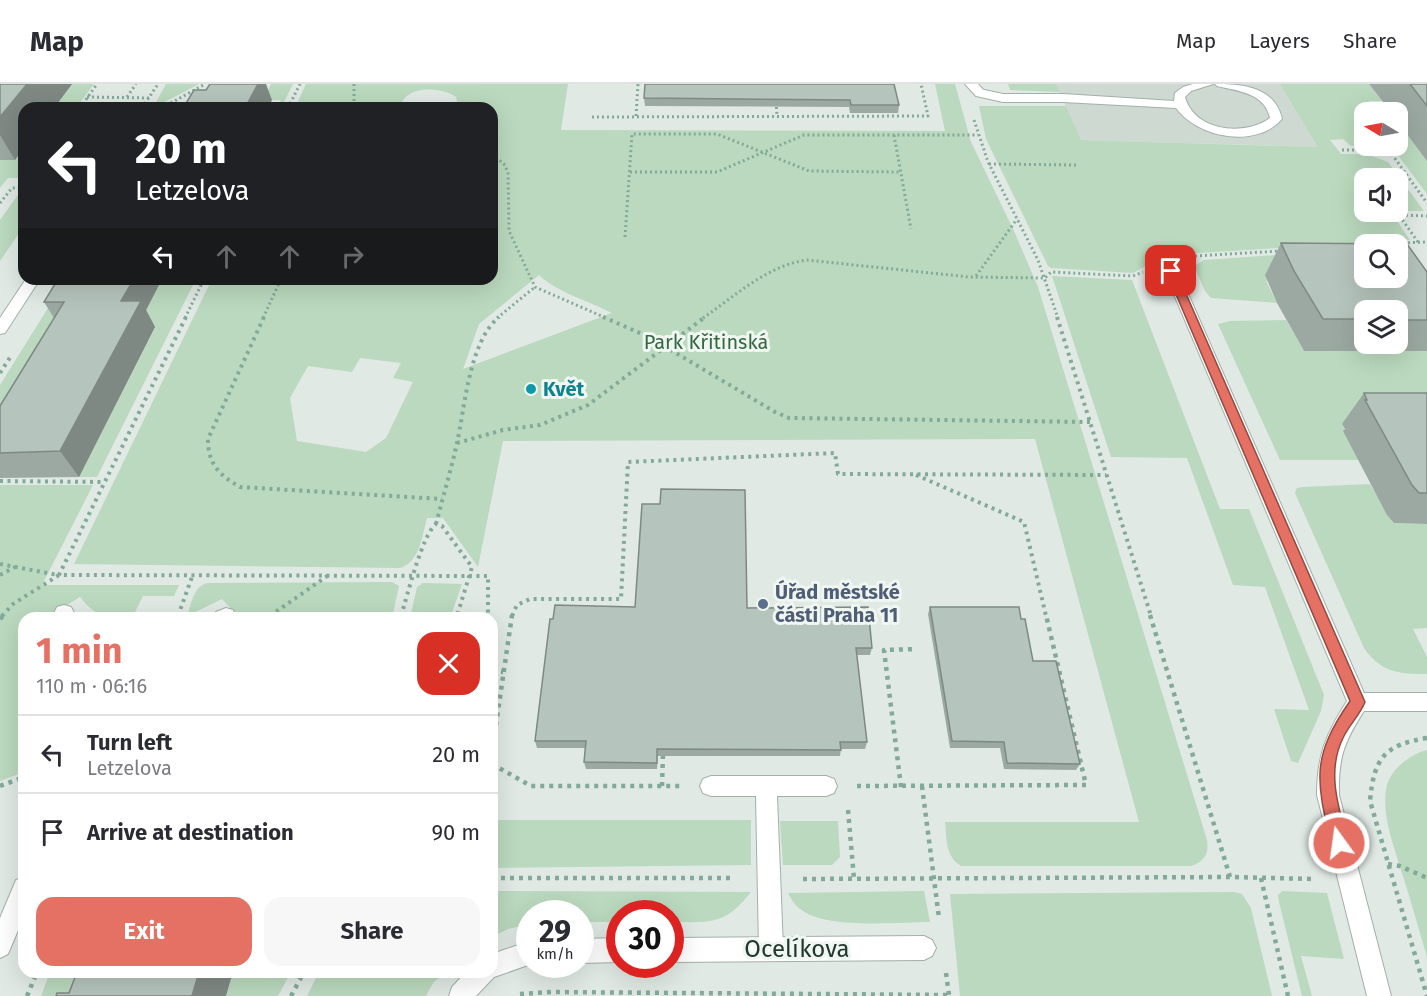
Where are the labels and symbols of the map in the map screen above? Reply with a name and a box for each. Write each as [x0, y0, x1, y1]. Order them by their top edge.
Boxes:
north arrow [1354, 102, 1408, 156]
pin [1145, 245, 1196, 296]
park label: Park Křitinská [644, 330, 768, 354]
place label: Květ [543, 377, 584, 401]
marker: Květ [524, 382, 538, 396]
place label: Úřad městské části Praha 11 [775, 579, 900, 627]
marker: Úřad městské části Praha 11 [756, 597, 770, 611]
position arrow [1307, 811, 1371, 875]
speed limit sign: 30 [606, 900, 684, 978]
street label: Ocelíkova [744, 935, 850, 963]

